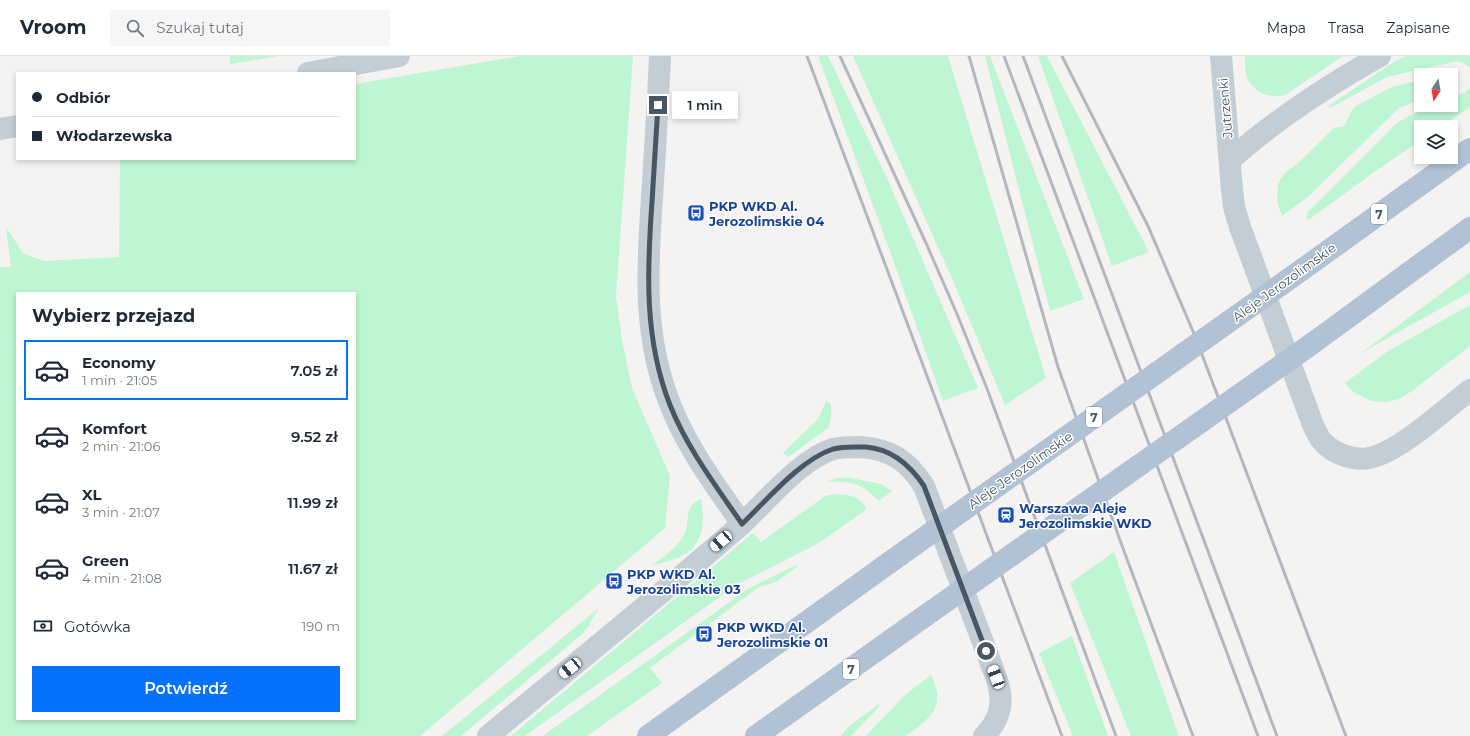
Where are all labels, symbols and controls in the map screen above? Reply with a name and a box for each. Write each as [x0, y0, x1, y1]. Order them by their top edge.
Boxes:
search box [110, 10, 390, 46]
text: Vroom [20, 16, 86, 39]
icon: search [124, 17, 146, 39]
text: Szukaj tutaj [156, 18, 244, 37]
text: Mapa [1267, 19, 1306, 37]
text: Trasa [1328, 19, 1364, 37]
text: Zapisane [1386, 19, 1450, 37]
north arrow [1414, 68, 1458, 112]
map controls [1414, 68, 1458, 164]
street label: Jutrzenki [1214, 77, 1236, 140]
text: Odbiór [56, 88, 110, 107]
callout: 1 min [672, 91, 738, 119]
route end [649, 96, 667, 114]
text: 1 min [688, 97, 722, 113]
button: layers [1414, 120, 1458, 164]
text: Włodarzewska [56, 126, 172, 145]
place label: PKP WKD Al. Jerozolimskie 04 [708, 198, 824, 229]
bus stop icon: PKP WKD Al. Jerozolimskie 04 [686, 203, 706, 223]
road number: 7 [1371, 204, 1387, 224]
street label: Aleje Jerozolimskie [1229, 239, 1339, 325]
text: Wybierz przejazd [32, 305, 195, 327]
icon: car [34, 352, 70, 388]
text: Economy [82, 353, 155, 372]
text: 7.05 zł [291, 361, 338, 380]
text: 1 min · 21:05 [82, 372, 157, 388]
road number: 7 [1086, 407, 1102, 427]
icon: car [34, 418, 70, 454]
text: Komfort [82, 419, 147, 438]
text: 9.52 zł [291, 427, 338, 446]
street label: Aleje Jerozolimskie [965, 428, 1075, 512]
text: 2 min · 21:06 [82, 438, 160, 454]
icon: car [34, 484, 70, 520]
text: XL [82, 485, 101, 504]
text: 11.99 zł [287, 493, 338, 512]
place label: Warszawa Aleje Jerozolimskie WKD [1018, 500, 1152, 531]
text: 3 min · 21:07 [82, 504, 160, 520]
station icon: Warszawa Aleje Jerozolimskie WKD [996, 505, 1016, 525]
car [708, 529, 734, 553]
icon: car [34, 550, 70, 586]
text: Green [82, 551, 129, 570]
text: 11.67 zł [288, 559, 338, 578]
place label: PKP WKD Al. Jerozolimskie 03 [626, 566, 741, 597]
text: 4 min · 21:08 [82, 570, 162, 586]
bus stop icon: PKP WKD Al. Jerozolimskie 03 [604, 571, 624, 591]
icon: cash [32, 615, 54, 637]
text: Gotówka [64, 617, 131, 636]
text: 190 m [302, 618, 340, 634]
place label: PKP WKD Al. Jerozolimskie 01 [716, 619, 828, 650]
bus stop icon: PKP WKD Al. Jerozolimskie 01 [694, 624, 714, 644]
route start [977, 642, 995, 660]
car [557, 656, 583, 680]
road number: 7 [843, 659, 859, 679]
car [986, 664, 1006, 690]
button: Potwierdź [32, 666, 340, 712]

